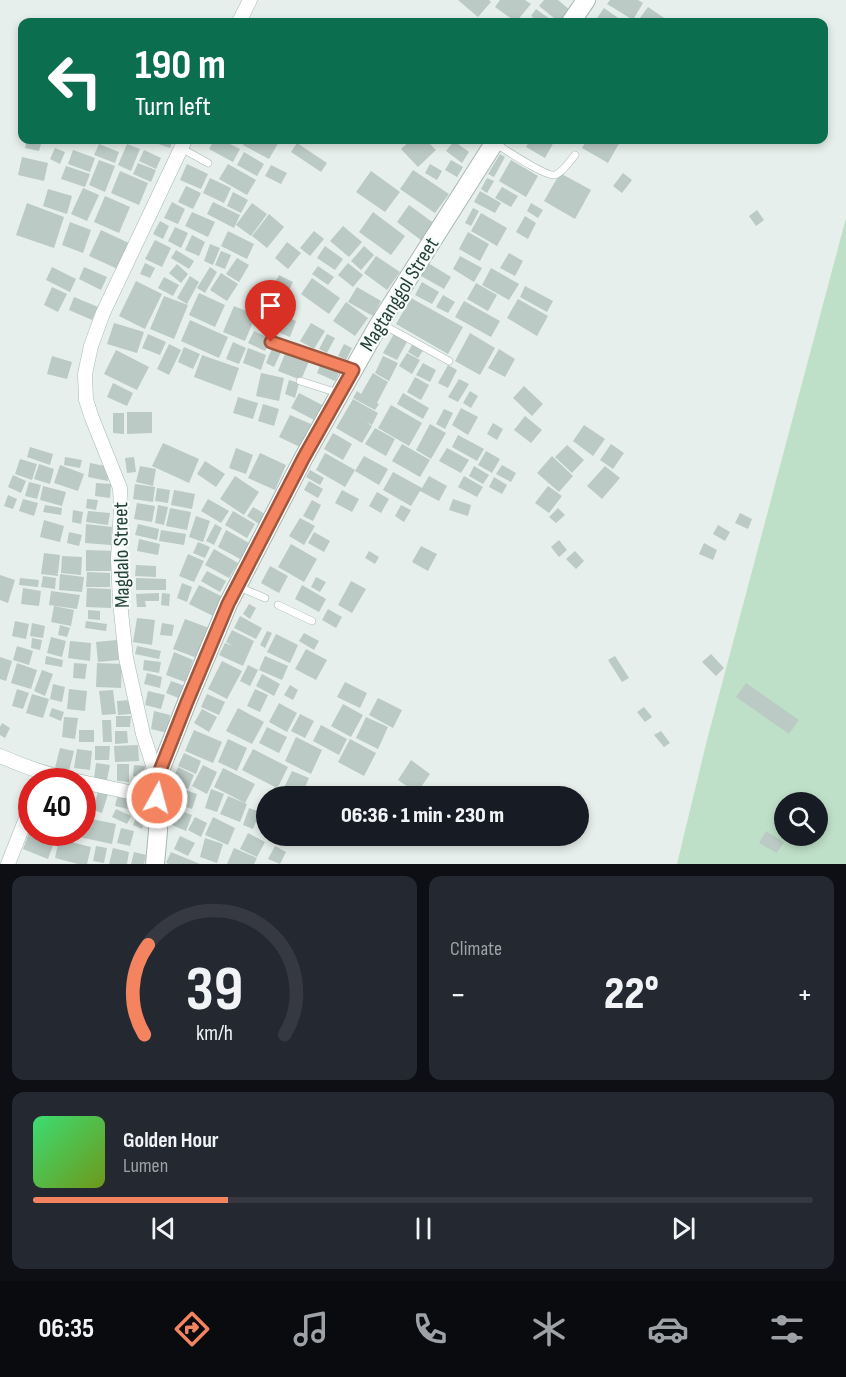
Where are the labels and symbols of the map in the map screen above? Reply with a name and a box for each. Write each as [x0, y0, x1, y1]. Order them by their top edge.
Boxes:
street label: Magtanggol Street [355, 233, 444, 356]
pin [245, 280, 296, 342]
street label: Magdalo Street [108, 502, 135, 608]
position arrow [125, 766, 189, 830]
speed limit sign: 40 [18, 768, 96, 846]

